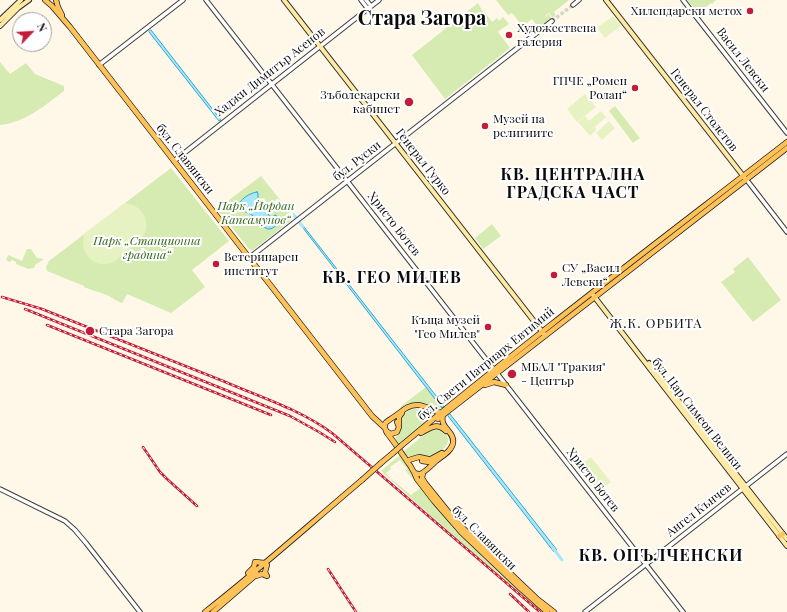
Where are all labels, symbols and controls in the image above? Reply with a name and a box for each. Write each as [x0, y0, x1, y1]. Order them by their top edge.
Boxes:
place label: Хилендарски метох [631, 4, 742, 18]
marker: Хилендарски метох [745, 6, 755, 16]
district label: Стара Загора [358, 7, 486, 31]
north arrow [12, 12, 52, 52]
text: N [34, 20, 51, 34]
place label: Художествена галерия [517, 21, 596, 49]
street label: Хаджи Димитър Асенов [212, 24, 328, 120]
street label: Васил Левски [713, 25, 773, 95]
marker: Художествена галерия [504, 30, 514, 40]
street label: Генерал Столетов [667, 66, 741, 154]
place label: ГПЧЕ „Ромен Ролан“ [553, 74, 627, 102]
marker: ГПЧЕ „Ромен Ролан“ [630, 83, 640, 93]
place label: Зъболекарски кабинет [320, 88, 400, 116]
marker: Зъболекарски кабинет [403, 96, 415, 108]
place label: Музей на религиите [493, 112, 553, 140]
street label: бул. Славянски [153, 121, 217, 197]
marker: Музей на религиите [480, 121, 490, 131]
street label: Генерал Гурко [393, 126, 453, 198]
street label: бул. Руски [330, 138, 384, 184]
district label: КВ. ЦЕНТРАЛНА ГРАДСКА ЧАСТ [501, 165, 645, 203]
street label: Христо Ботев [365, 189, 423, 259]
park label: Парк „Йордан Капсамунов“ [217, 199, 295, 227]
park label: Парк „Станционна градина“ [93, 234, 201, 262]
place label: Ветеринарен институт [224, 250, 298, 278]
marker: Ветеринарен институт [211, 259, 221, 269]
place label: СУ „Васил Левски“ [562, 261, 620, 289]
district label: КВ. ГЕО МИЛЕВ [322, 268, 462, 288]
marker: СУ „Васил Левски“ [549, 270, 559, 280]
street label: бул. Свети Патриарх Евтимий [415, 304, 557, 424]
place label: Къща музей "Гео Милев" [411, 313, 480, 341]
district label: Ж.К. ОРБИТА [609, 316, 703, 332]
marker: Къща музей "Гео Милев" [483, 322, 493, 332]
place label: Стара Загора [99, 324, 173, 338]
marker: Стара Загора [84, 325, 96, 337]
street label: бул. Цар Симеон Велики [649, 355, 745, 473]
place label: МБАЛ "Тракия" - Център [521, 360, 606, 388]
marker: МБАЛ "Тракия" - Център [506, 368, 518, 380]
street label: Христо Ботев [564, 445, 622, 515]
street label: Ангел Кънчев [664, 480, 734, 540]
street label: бул. Славянски [449, 503, 519, 573]
district label: КВ. ОПЪЛЧЕНСКИ [579, 546, 743, 566]

